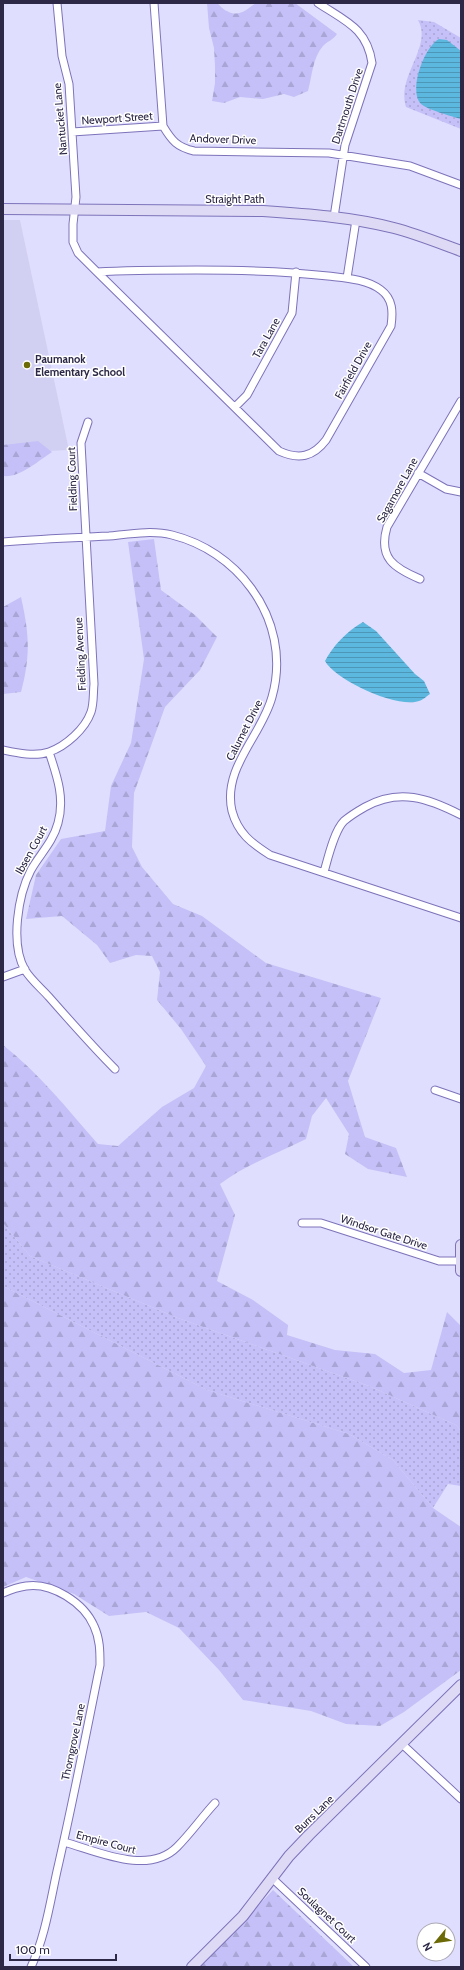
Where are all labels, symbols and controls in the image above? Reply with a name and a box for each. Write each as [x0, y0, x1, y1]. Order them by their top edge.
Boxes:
street label: Dartmouth Drive [328, 66, 366, 146]
street label: Nantucket Lane [50, 82, 70, 156]
street label: Newport Street [81, 109, 153, 127]
street label: Andover Drive [189, 131, 257, 147]
street label: Straight Path [205, 192, 265, 206]
street label: Tara Lane [249, 315, 283, 361]
street label: Fairfield Drive [331, 338, 375, 401]
place label: Paumanok Elementary School [35, 352, 125, 379]
marker: Paumanok Elementary School [22, 360, 32, 370]
street label: Fielding Court [64, 446, 80, 511]
street label: Sagamore Lane [373, 455, 421, 525]
street label: Fielding Avenue [71, 617, 89, 691]
street label: Calumet Drive [223, 697, 266, 763]
street label: Ibsen Court [12, 823, 50, 877]
street label: Windsor Gate Drive [339, 1211, 430, 1253]
street label: Thorngrove Lane [58, 1702, 88, 1782]
street label: Burrs Lane [292, 1792, 337, 1836]
street label: Empire Court [75, 1827, 138, 1857]
street label: Soulagnet Court [295, 1884, 359, 1946]
north arrow [416, 1922, 456, 1962]
scale bar [10, 1936, 116, 1962]
text: N [419, 1940, 435, 1954]
text: 100 m [16, 1942, 50, 1957]

